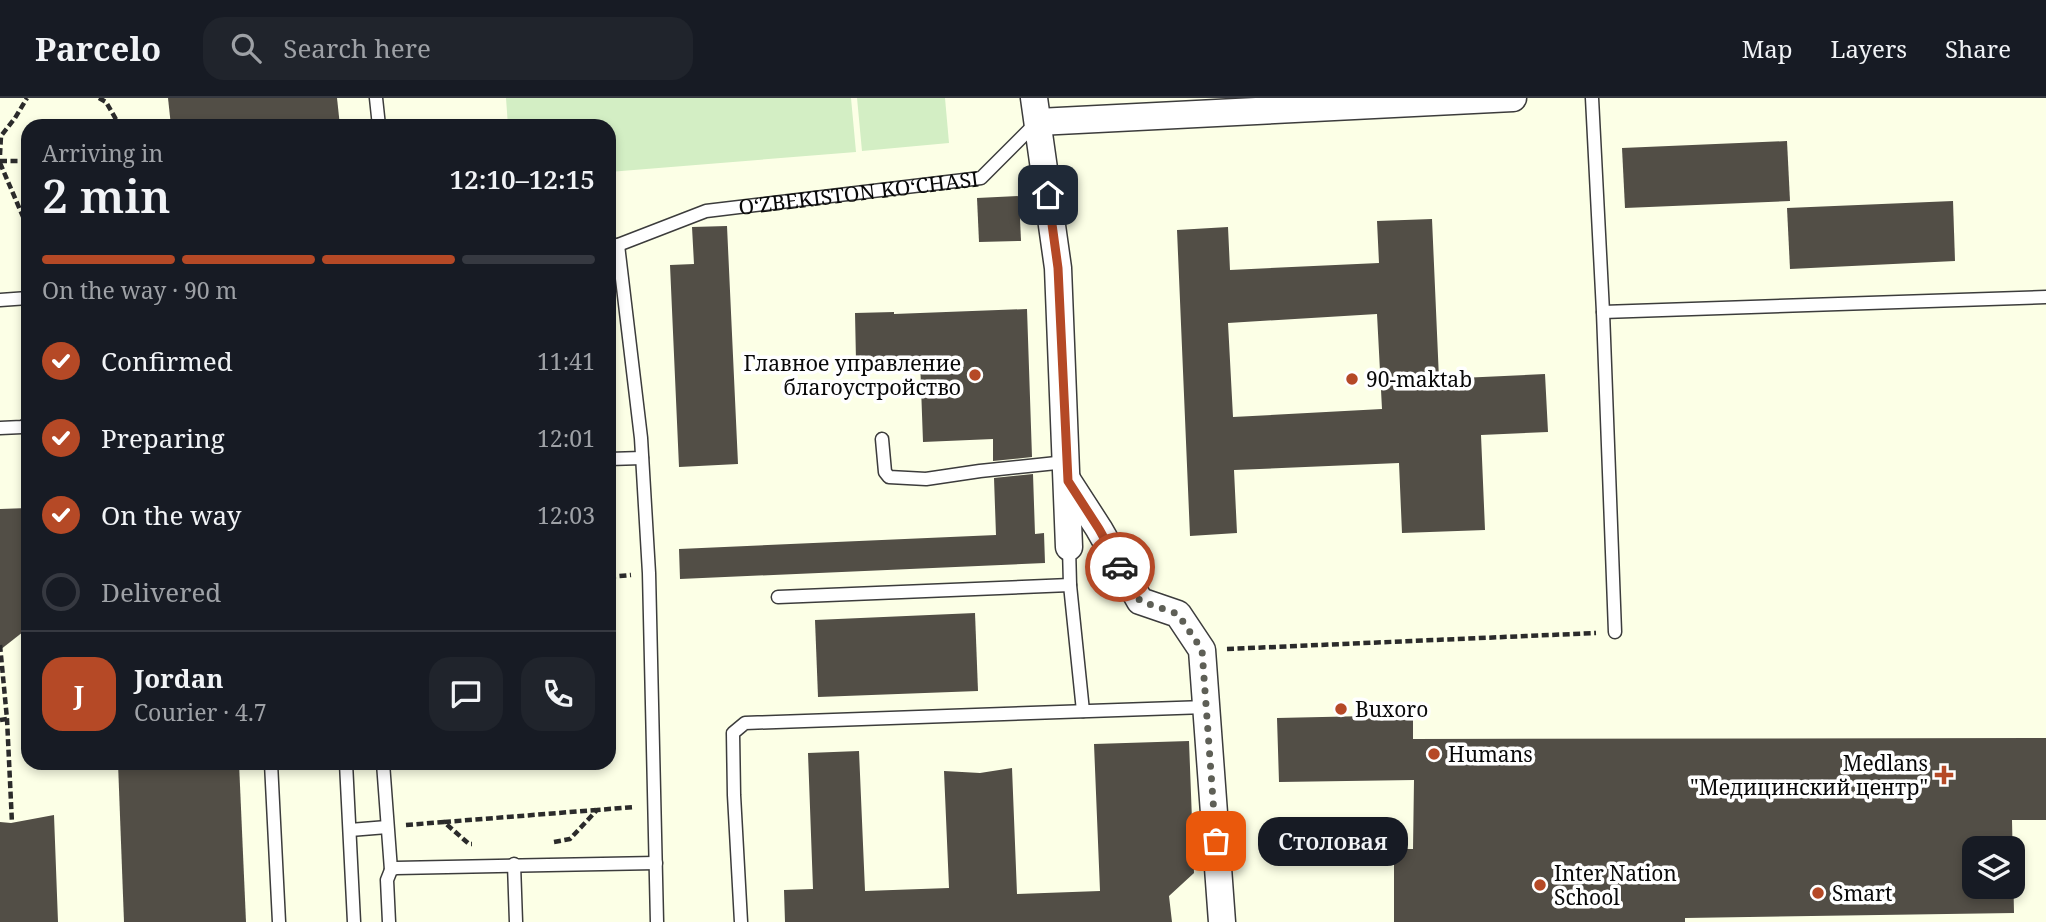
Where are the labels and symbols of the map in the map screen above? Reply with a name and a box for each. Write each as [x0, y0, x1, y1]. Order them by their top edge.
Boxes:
street label: O‘ZBEKISTON KO‘CHASI [737, 164, 980, 221]
pin [1018, 165, 1078, 225]
place label: Главное управление благоустройство [743, 349, 961, 401]
place label: 90-maktab [1366, 365, 1472, 393]
marker: Главное управление благоустройство [967, 367, 983, 383]
marker: 90-maktab [1344, 371, 1360, 387]
courier [1085, 532, 1155, 602]
place label: Buxoro [1355, 695, 1428, 723]
marker: Buxoro [1333, 701, 1349, 717]
place label: Humans [1448, 740, 1533, 768]
marker: Humans [1426, 746, 1442, 762]
place label: Medlans "Медицинский центр" [1690, 749, 1928, 801]
marker: Medlans "Медицинский центр" [1934, 765, 1954, 785]
pin [1186, 811, 1246, 871]
callout: Столовая [1258, 816, 1408, 866]
place label: Inter Nation School [1554, 859, 1677, 911]
marker: Inter Nation School [1532, 877, 1548, 893]
place label: Smart [1832, 879, 1892, 907]
marker: Smart [1810, 885, 1826, 901]

